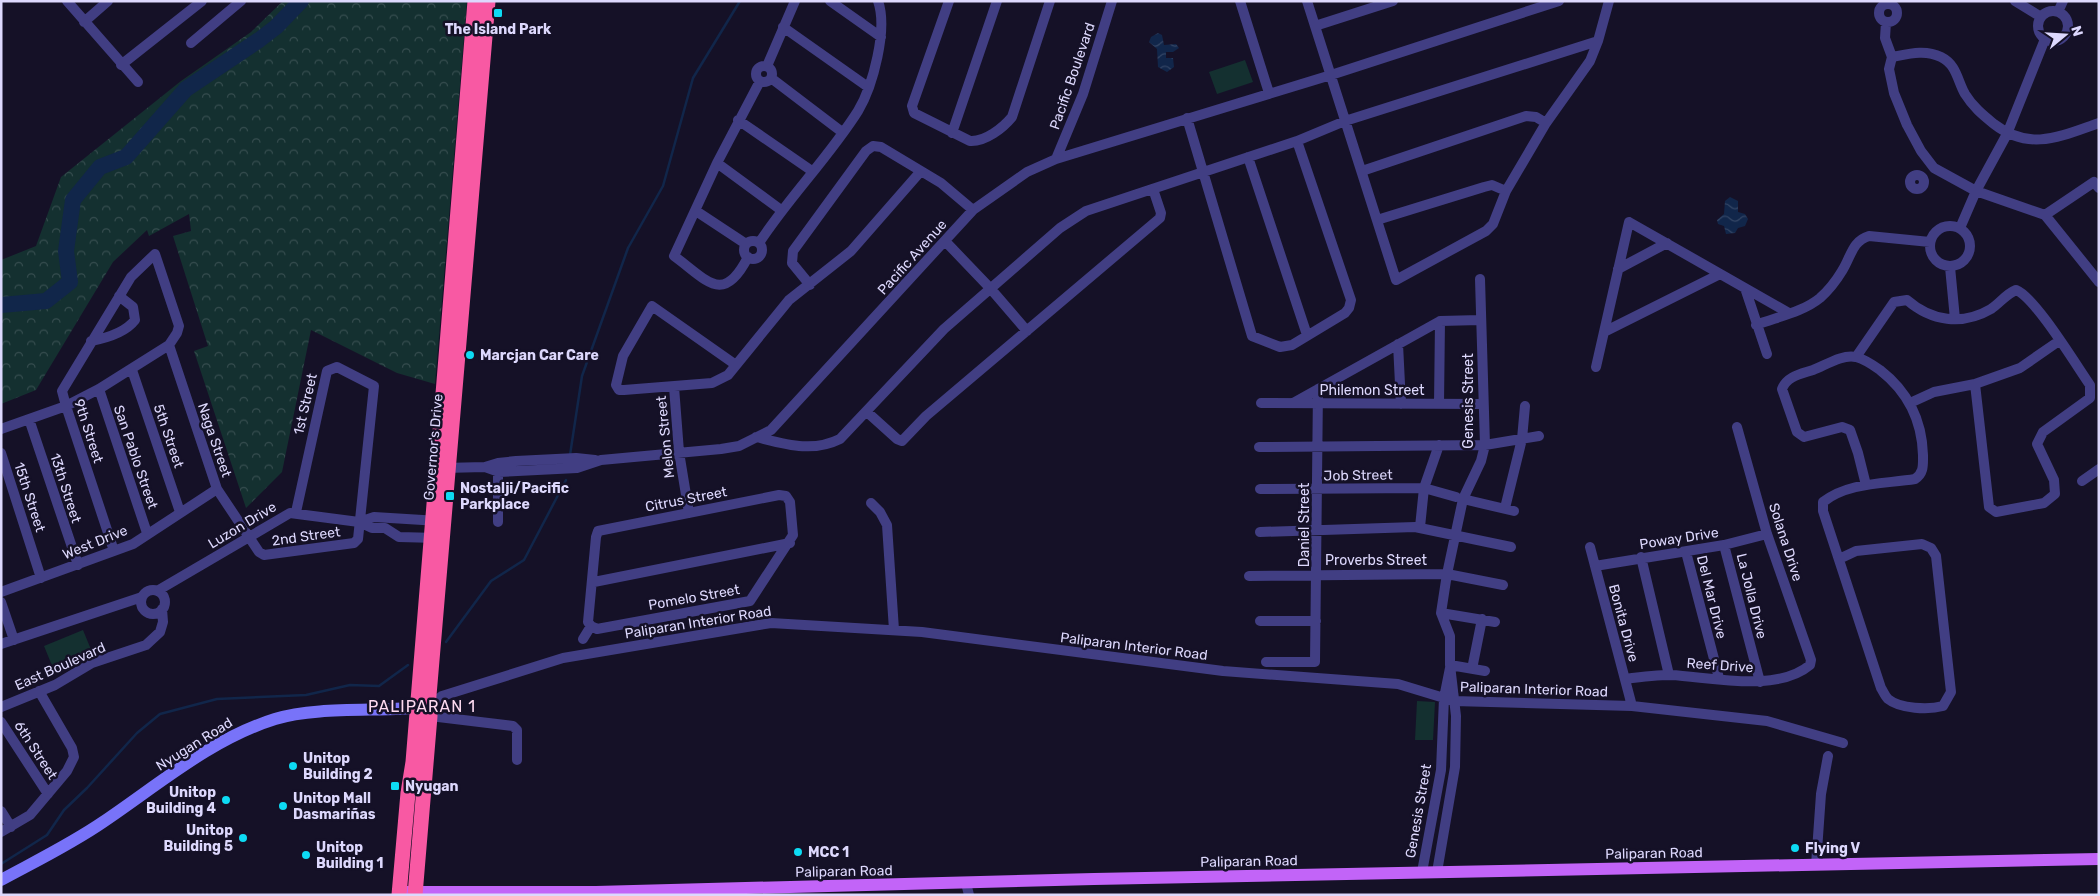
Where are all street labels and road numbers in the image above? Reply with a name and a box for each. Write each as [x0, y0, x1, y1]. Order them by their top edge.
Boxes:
street label: Pacific Boulevard [1046, 20, 1099, 132]
street label: Pacific Avenue [874, 216, 951, 298]
street label: Genesis Street [1460, 353, 1477, 449]
street label: 1st Street [290, 371, 321, 436]
street label: Philemon Street [1319, 382, 1425, 399]
street label: Governor's Drive [420, 393, 447, 501]
street label: Melon Street [653, 394, 678, 479]
street label: 9th Street [70, 397, 107, 466]
street label: Naga Street [194, 401, 235, 480]
street label: 5th Street [150, 402, 188, 471]
street label: San Pablo Street [110, 403, 161, 512]
street label: 13th Street [46, 451, 85, 526]
street label: 15th Street [10, 460, 49, 535]
street label: Job Street [1323, 466, 1393, 485]
street label: Daniel Street [1296, 482, 1313, 567]
street label: Citrus Street [644, 483, 729, 516]
street label: Luzon Drive [205, 498, 280, 552]
street label: Solana Drive [1765, 501, 1806, 584]
street label: West Drive [60, 522, 130, 563]
street label: 2nd Street [271, 523, 342, 550]
street label: Poway Drive [1638, 524, 1720, 553]
street label: Proverbs Street [1325, 552, 1428, 569]
street label: La Jolla Drive [1733, 552, 1770, 641]
street label: Del Mar Drive [1693, 554, 1730, 641]
street label: Pomelo Street [647, 581, 742, 614]
street label: Bonita Drive [1605, 582, 1642, 664]
street label: Paliparan Interior Road [624, 603, 773, 642]
street label: Paliparan Interior Road [1059, 629, 1209, 664]
street label: East Boulevard [12, 639, 108, 694]
street label: Reef Drive [1686, 655, 1754, 676]
street label: Paliparan Interior Road [1460, 678, 1608, 701]
street label: Nyugan Road [153, 714, 236, 775]
street label: 6th Street [10, 718, 61, 783]
street label: Genesis Street [1402, 762, 1435, 859]
street label: Paliparan Road [1605, 844, 1703, 863]
street label: Paliparan Road [1200, 852, 1298, 871]
street label: Paliparan Road [795, 862, 893, 881]

